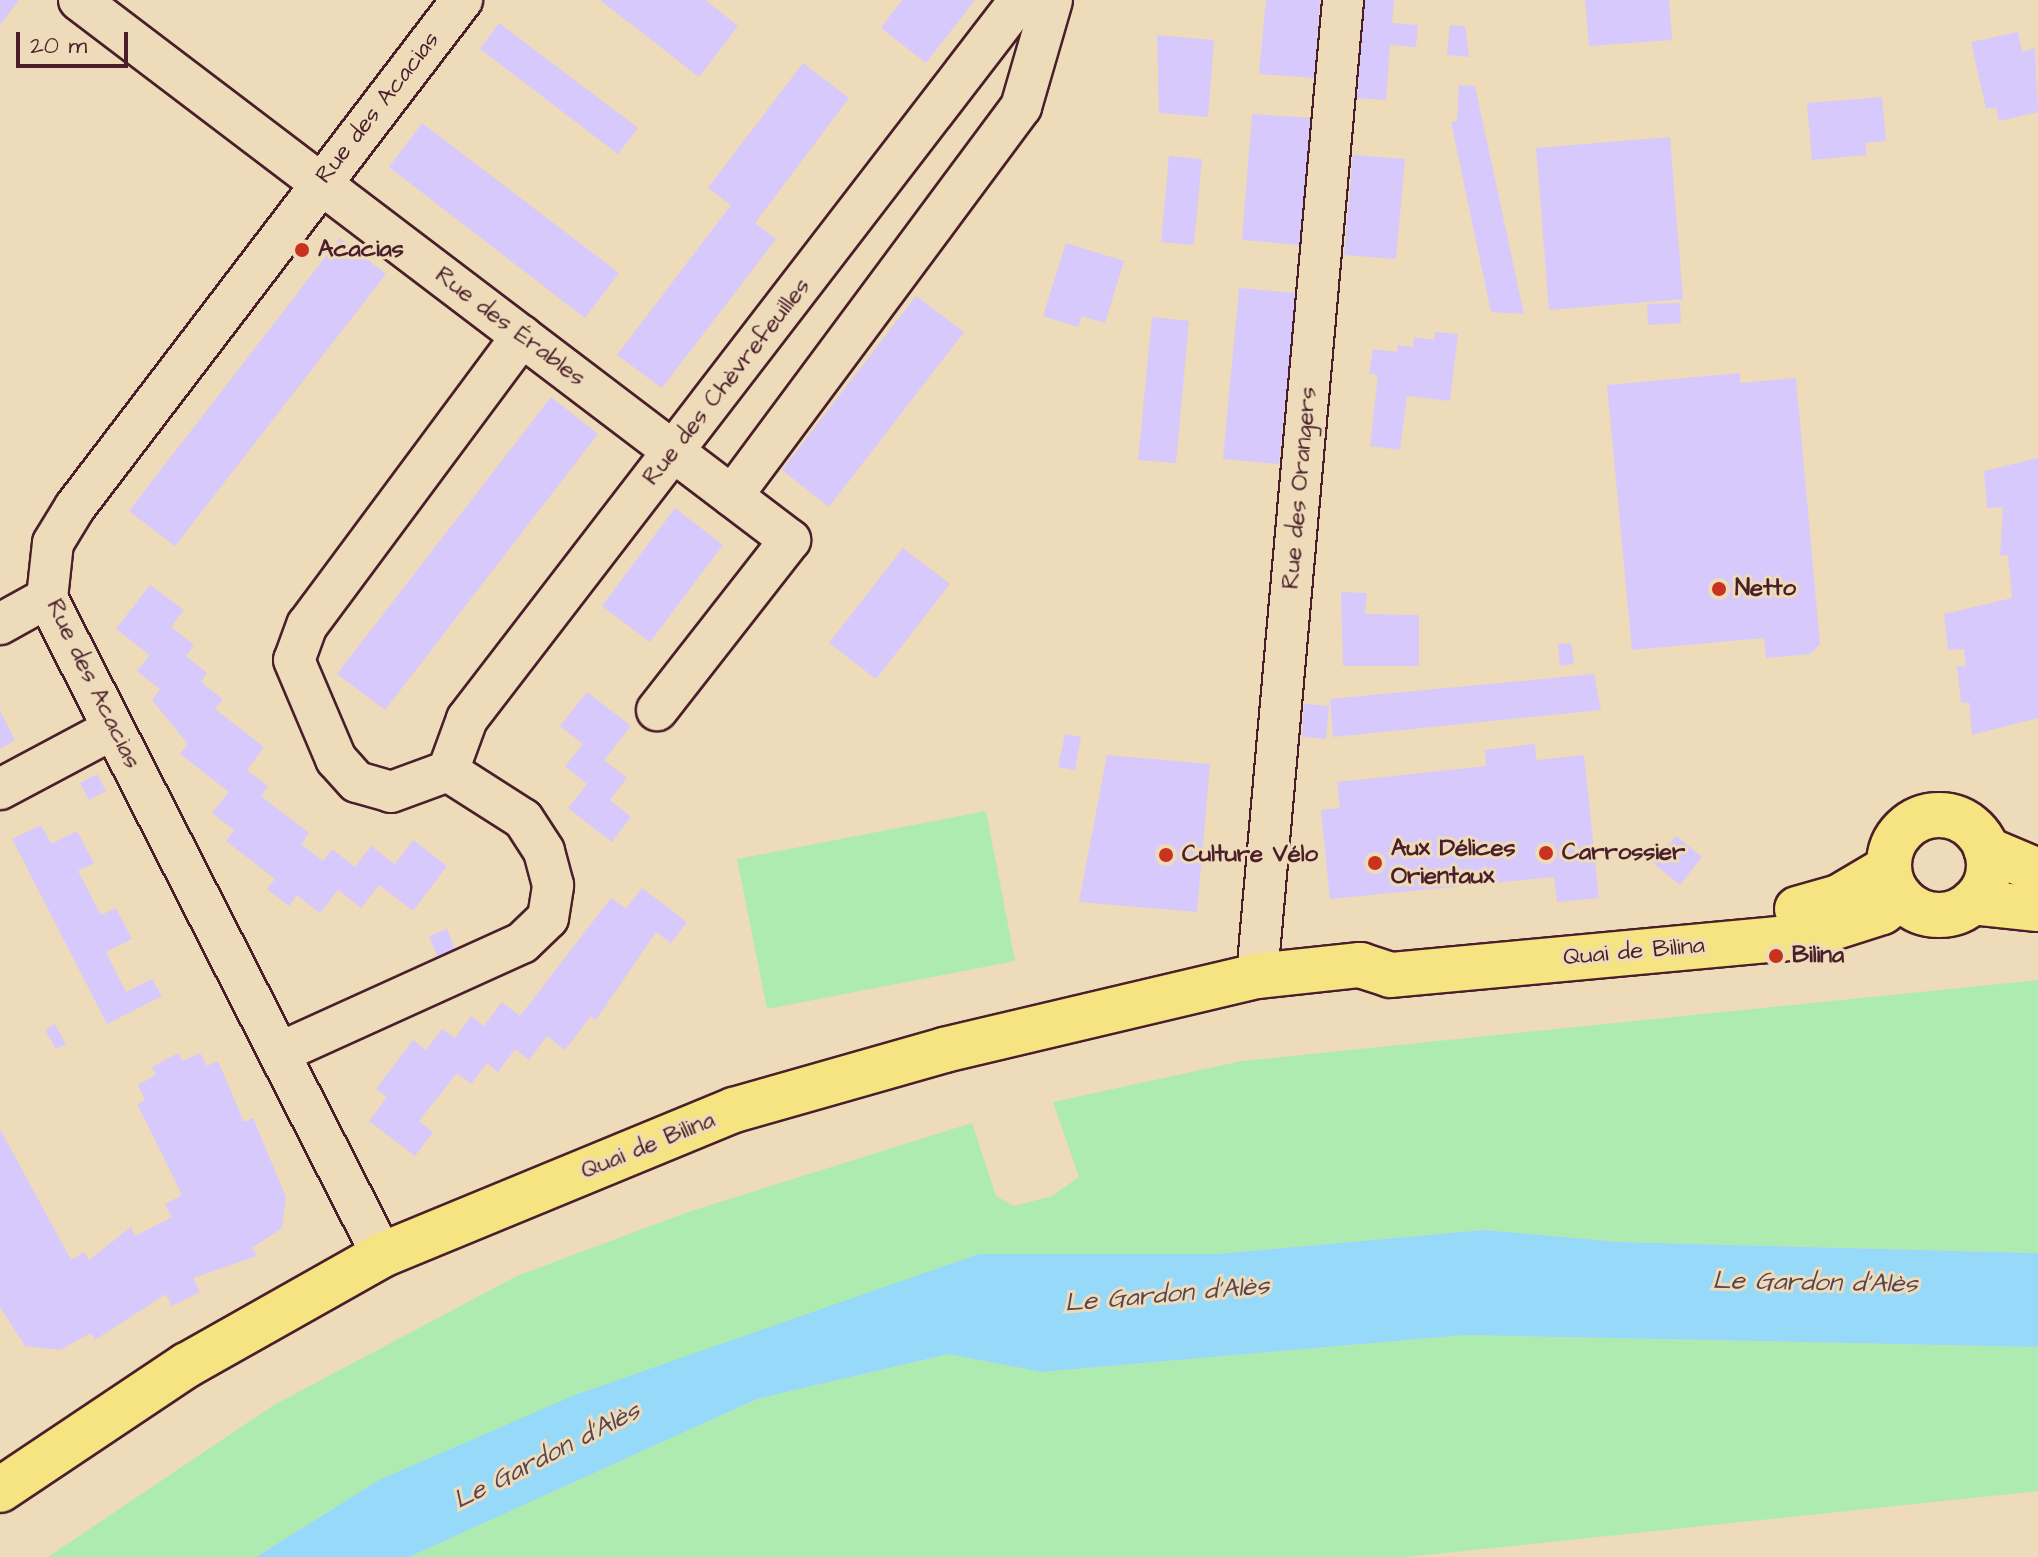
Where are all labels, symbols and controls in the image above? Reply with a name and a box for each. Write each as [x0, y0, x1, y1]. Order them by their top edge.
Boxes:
scale bar [20, 16, 132, 66]
street label: Rue des Acacias [310, 26, 446, 190]
text: 20 m [30, 29, 87, 63]
place label: Acacias [318, 236, 404, 264]
marker: Acacias [293, 241, 311, 259]
street label: Rue des Érables [429, 261, 591, 393]
street label: Rue des Chèvrefeuilles [637, 273, 817, 491]
street label: Rue des Orangers [1277, 386, 1323, 590]
place label: Netto [1735, 575, 1796, 603]
marker: Netto [1710, 580, 1728, 598]
street label: Rue des Acacias [40, 595, 146, 773]
place label: Aux Délices Orientaux [1391, 835, 1516, 891]
place label: Carrossier [1562, 839, 1685, 867]
place label: Culture Vélo [1182, 841, 1318, 869]
marker: Carrossier [1537, 844, 1555, 862]
marker: Culture Vélo [1157, 846, 1175, 864]
marker: Aux Délices Orientaux [1366, 854, 1384, 872]
street label: Quai de Bilina [1562, 931, 1706, 973]
place label: Bilina [1792, 942, 1844, 970]
marker: Bilina [1767, 947, 1785, 965]
street label: Quai de Bilina [577, 1106, 719, 1186]
water label: Le Gardon d'Alès [1712, 1266, 1918, 1300]
water label: Le Gardon d'Alès [1064, 1271, 1270, 1319]
water label: Le Gardon d'Alès [449, 1396, 645, 1516]

